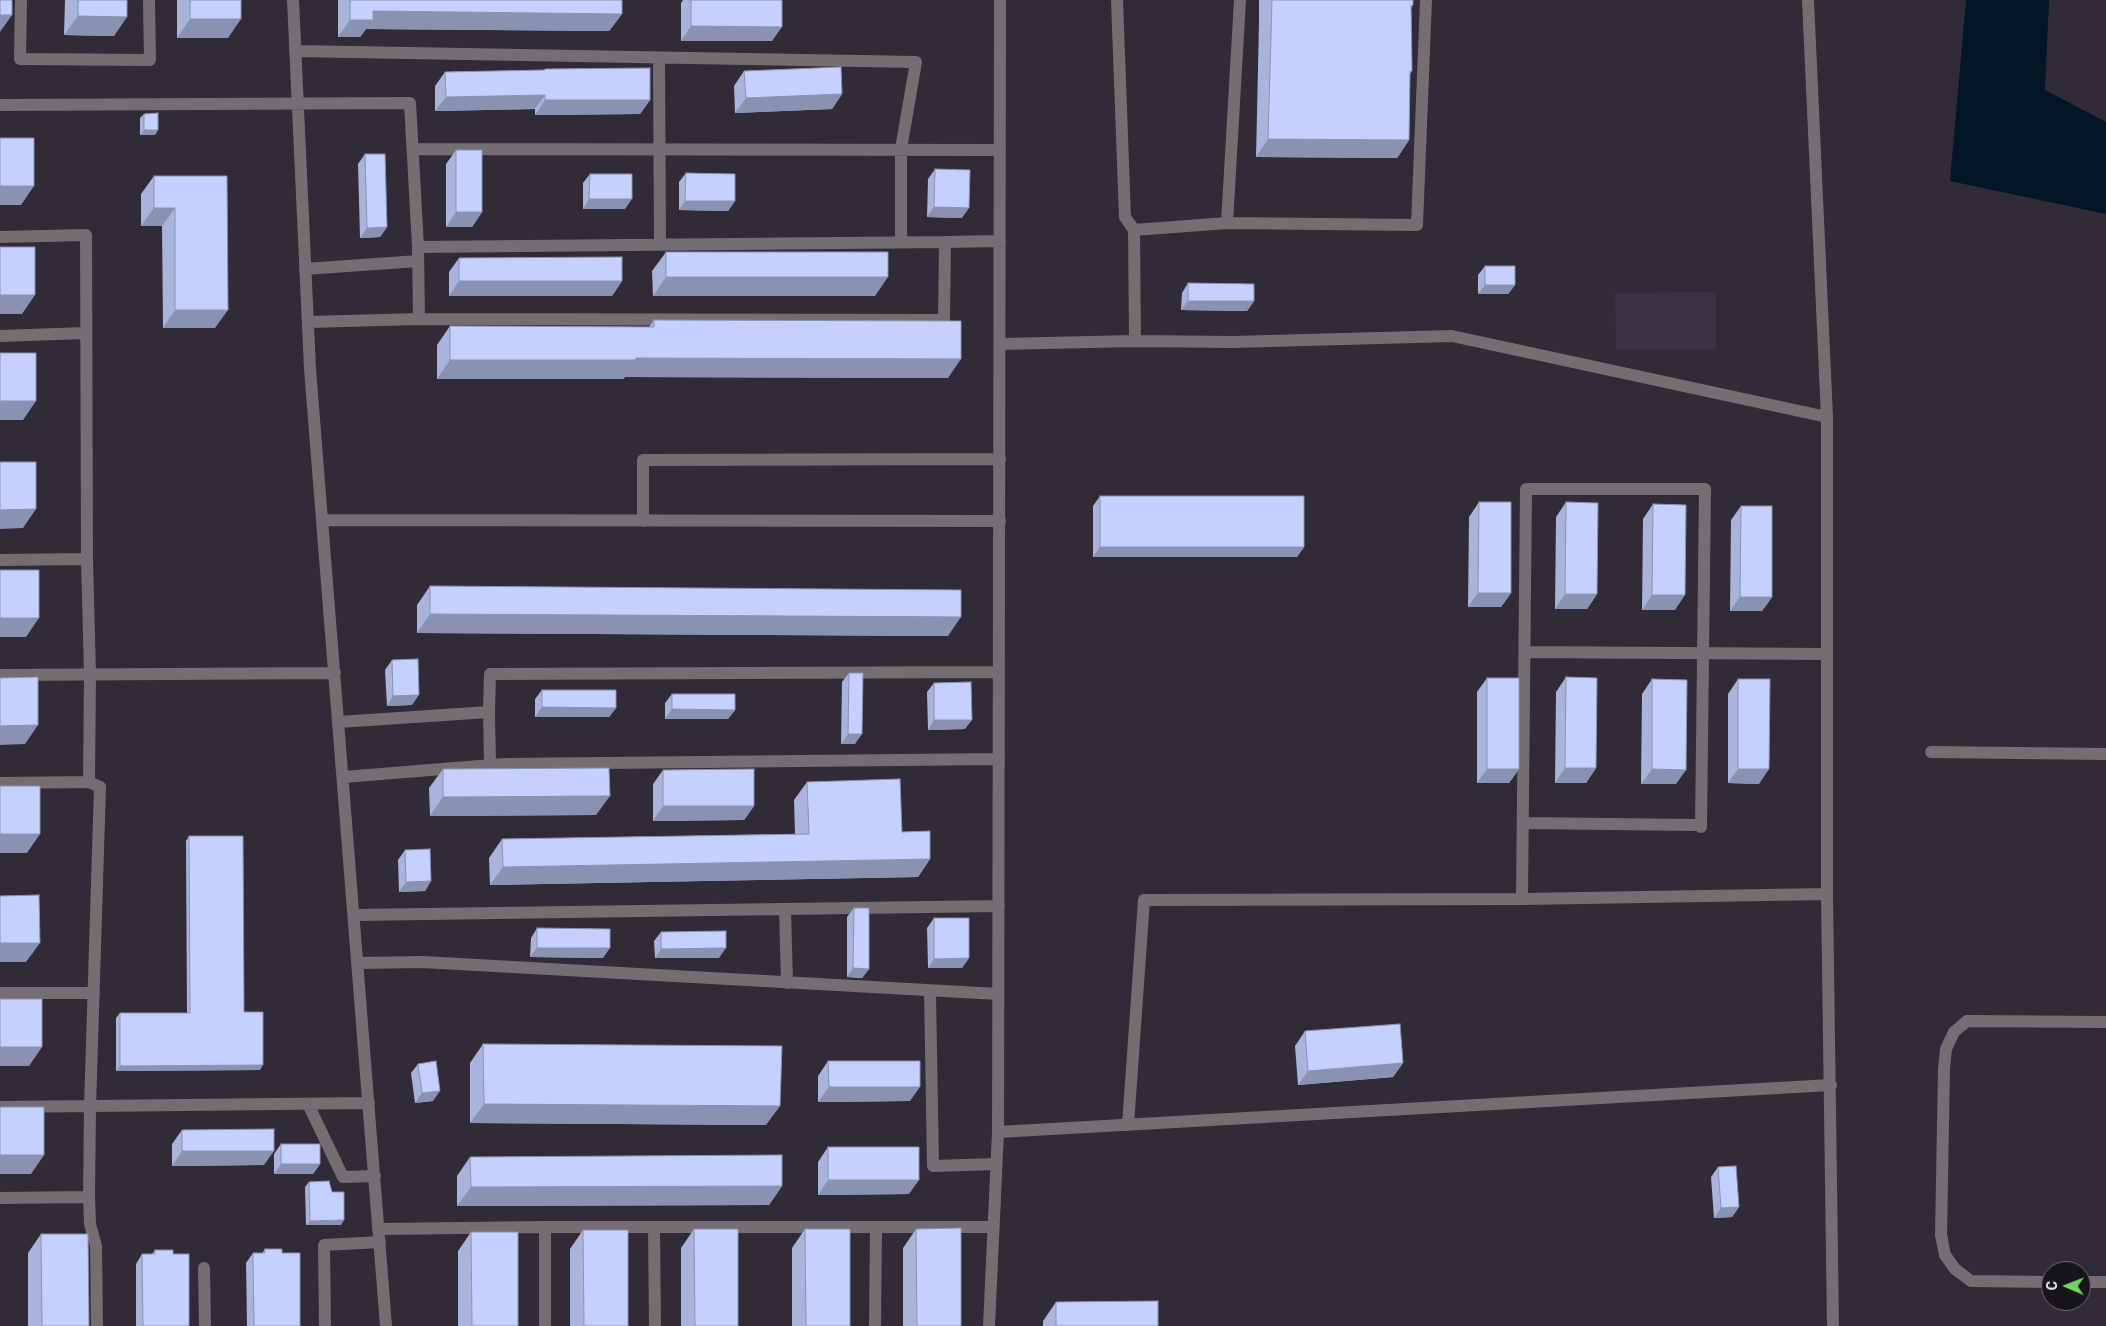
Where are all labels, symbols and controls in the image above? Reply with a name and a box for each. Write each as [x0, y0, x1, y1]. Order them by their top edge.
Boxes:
north arrow [2041, 1261, 2091, 1311]
text: С [2044, 1281, 2060, 1290]

